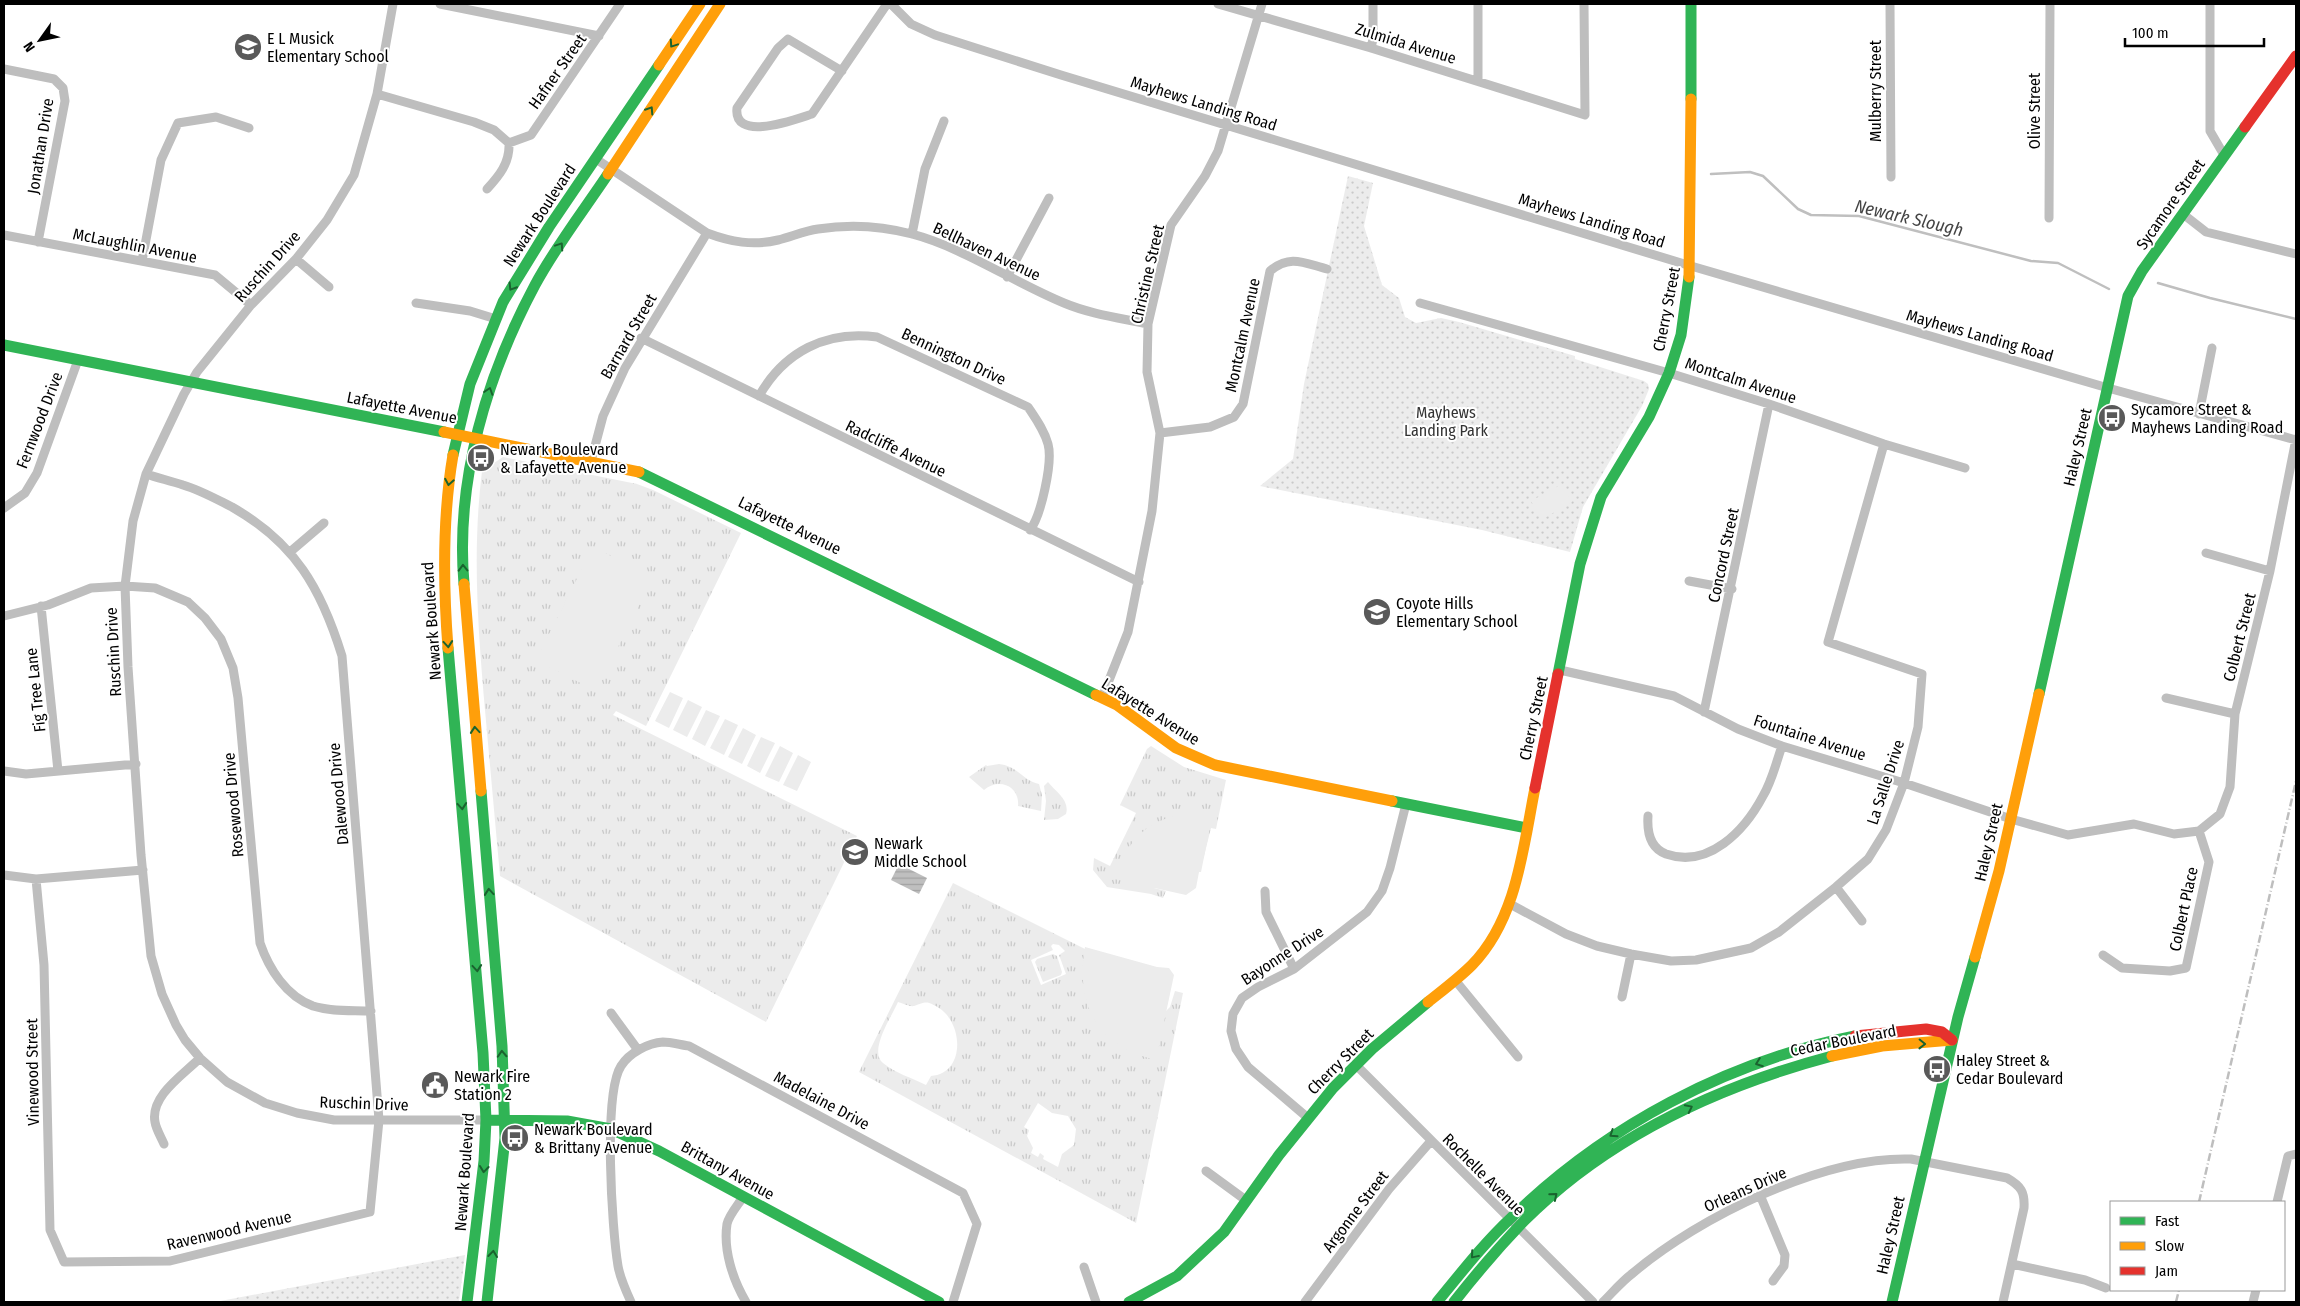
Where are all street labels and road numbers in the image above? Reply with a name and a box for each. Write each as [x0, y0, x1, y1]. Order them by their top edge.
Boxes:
street label: Zulmida Avenue [1353, 19, 1459, 68]
street label: Hafner Street [525, 29, 591, 113]
street label: Mulberry Street [1866, 39, 1885, 142]
street label: Mayhews Landing Road [1128, 72, 1279, 135]
street label: Olive Street [2025, 72, 2044, 149]
street label: Jonathan Drive [24, 97, 57, 195]
street label: Sycamore Street [2132, 155, 2209, 253]
street label: Newark Boulevard [499, 160, 580, 270]
street label: Mayhews Landing Road [1516, 189, 1667, 252]
street label: Bellhaven Avenue [930, 218, 1044, 285]
street label: Christine Street [1127, 222, 1168, 326]
street label: McLaughlin Avenue [71, 224, 199, 267]
street label: Ruschin Drive [230, 227, 304, 306]
street label: Cherry Street [1649, 264, 1684, 353]
street label: Montcalm Avenue [1221, 276, 1264, 394]
street label: Barnard Street [596, 290, 661, 382]
street label: Mayhews Landing Road [1904, 305, 2056, 366]
street label: Bennington Drive [899, 324, 1009, 389]
street label: Montcalm Avenue [1683, 354, 1799, 407]
street label: Fernwood Drive [12, 369, 67, 471]
street label: Lafayette Avenue [345, 387, 459, 428]
street label: Haley Street [2059, 405, 2096, 488]
street label: Radcliffe Avenue [842, 416, 949, 481]
street label: Lafayette Avenue [735, 492, 844, 559]
street label: Concord Street [1704, 505, 1743, 604]
street label: Newark Boulevard [418, 561, 445, 681]
street label: Colbert Street [2219, 590, 2260, 683]
street label: Ruschin Drive [102, 607, 125, 697]
street label: Fig Tree Lane [22, 647, 49, 733]
street label: Cherry Street [1515, 673, 1552, 762]
street label: Lafayette Avenue [1098, 674, 1203, 749]
street label: Fountaine Avenue [1751, 710, 1868, 765]
street label: La Salle Drive [1863, 737, 1908, 827]
street label: Dalewood Drive [325, 742, 352, 846]
street label: Rosewood Drive [219, 752, 248, 858]
street label: Haley Street [1970, 800, 2007, 883]
street label: Colbert Place [2165, 865, 2202, 953]
street label: Bayonne Drive [1238, 922, 1327, 989]
street label: Vinewood Street [22, 1017, 43, 1126]
street label: Cedar Boulevard [1789, 1021, 1898, 1060]
street label: Cherry Street [1303, 1024, 1378, 1098]
street label: Madelaine Drive [771, 1067, 873, 1134]
street label: Ruschin Drive [319, 1092, 409, 1115]
street label: Newark Boulevard [451, 1112, 478, 1232]
street label: Rochelle Avenue [1439, 1129, 1529, 1219]
street label: Brittany Avenue [678, 1137, 778, 1204]
street label: Orleans Drive [1701, 1163, 1789, 1216]
street label: Argonne Street [1319, 1166, 1393, 1256]
street label: Haley Street [1872, 1193, 1909, 1276]
street label: Ravenwood Avenue [165, 1207, 293, 1254]

